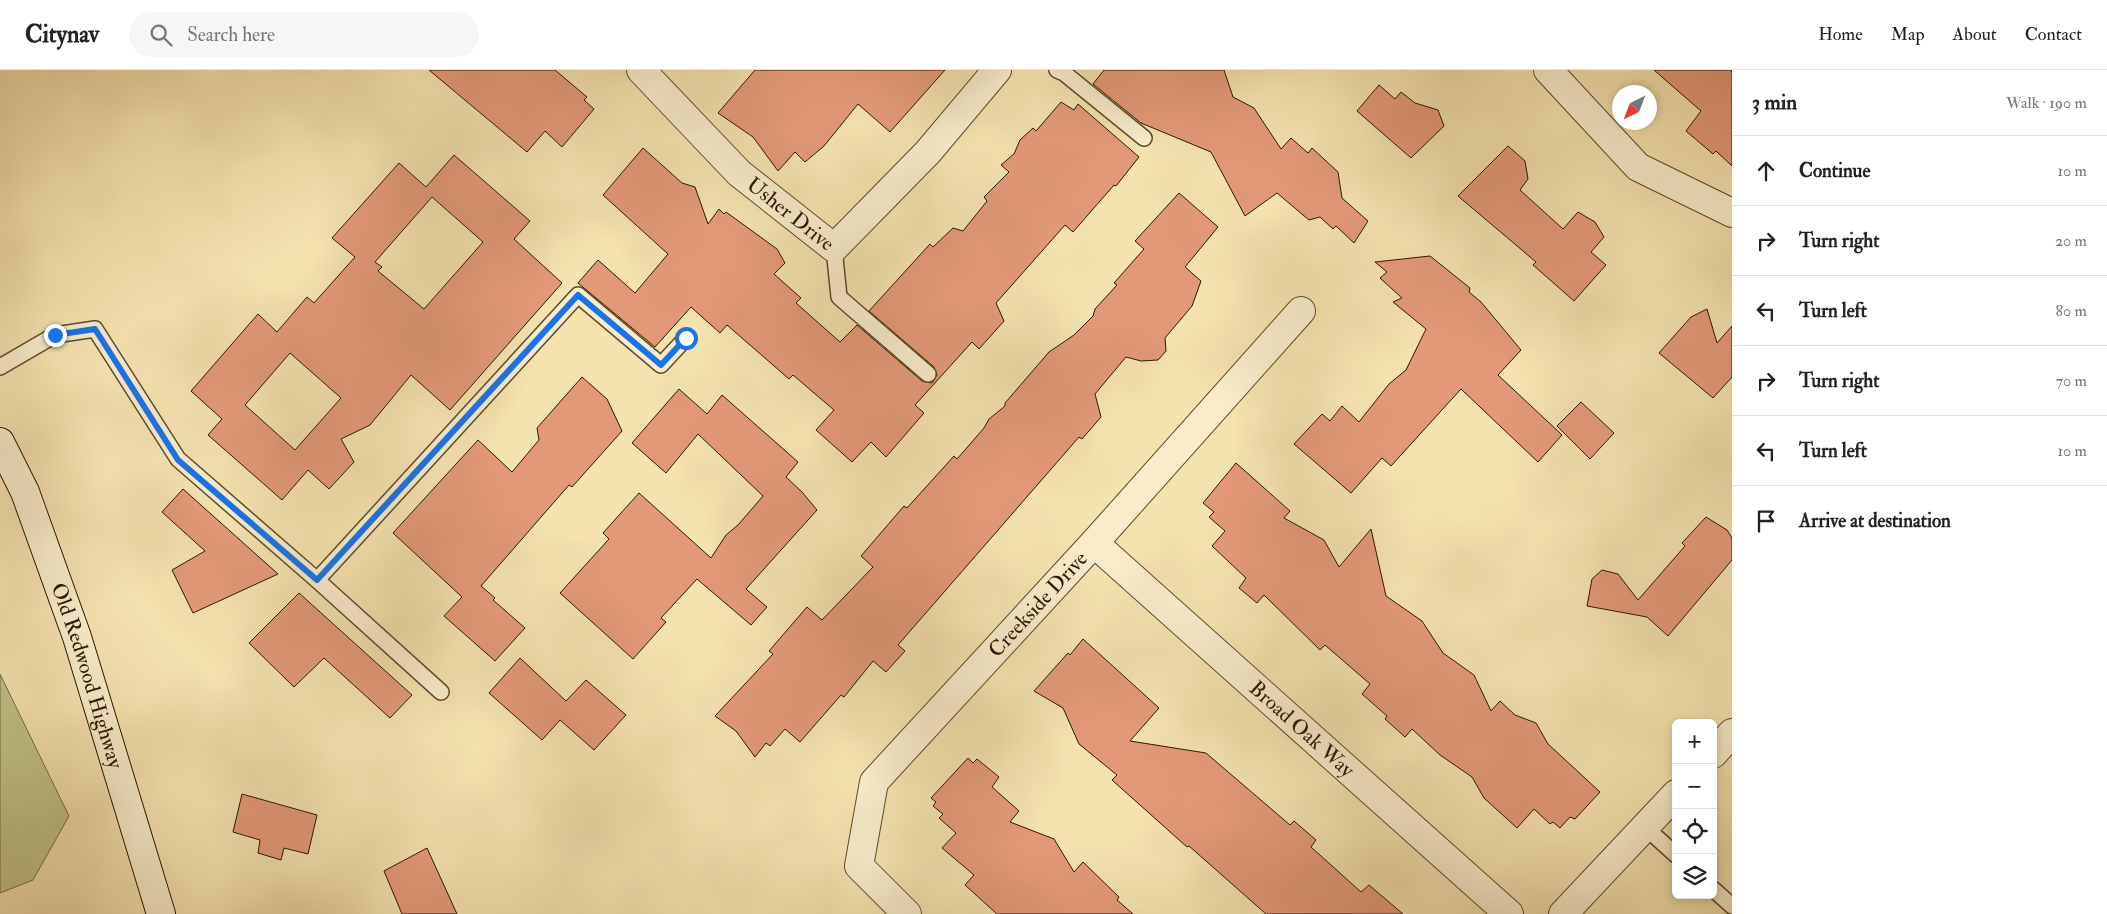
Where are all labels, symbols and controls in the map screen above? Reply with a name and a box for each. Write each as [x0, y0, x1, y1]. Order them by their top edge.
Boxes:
search box [129, 12, 479, 57]
text: Citynav [25, 19, 99, 50]
icon: search [147, 21, 175, 49]
text: Search here [187, 23, 275, 47]
text: Home [1818, 23, 1863, 46]
text: Map [1891, 23, 1925, 46]
text: About [1953, 23, 1997, 46]
text: Contact [2025, 23, 2082, 46]
north arrow [1612, 85, 1657, 130]
text: 3 min [1752, 89, 1797, 116]
text: Walk · 190 m [2006, 93, 2087, 113]
icon: ahead [1752, 157, 1780, 185]
text: Continue [1799, 159, 1870, 183]
text: 10 m [2057, 161, 2087, 181]
street label: Usher Drive [741, 171, 840, 257]
icon: right [1752, 227, 1780, 255]
text: Turn right [1799, 229, 1879, 253]
text: 20 m [2055, 231, 2087, 251]
icon: left [1752, 297, 1780, 325]
text: Turn left [1799, 299, 1867, 323]
text: 80 m [2056, 301, 2087, 321]
route end [44, 324, 67, 347]
route start [675, 327, 698, 350]
icon: right [1752, 367, 1780, 395]
text: Turn right [1799, 369, 1879, 393]
text: 70 m [2056, 371, 2087, 391]
icon: left [1752, 437, 1780, 465]
text: Turn left [1799, 439, 1867, 463]
text: 10 m [2057, 441, 2087, 461]
icon: arrive [1752, 507, 1780, 535]
text: Arrive at destination [1799, 509, 1951, 533]
street label: Creekside Drive [983, 546, 1094, 663]
street label: Old Redwood Highway [45, 579, 129, 773]
street label: Broad Oak Way [1243, 675, 1361, 784]
map controls [1672, 719, 1717, 899]
button: + [1672, 719, 1717, 764]
button: − [1672, 764, 1717, 809]
button: locate [1672, 809, 1717, 854]
button: layers [1672, 854, 1717, 899]

